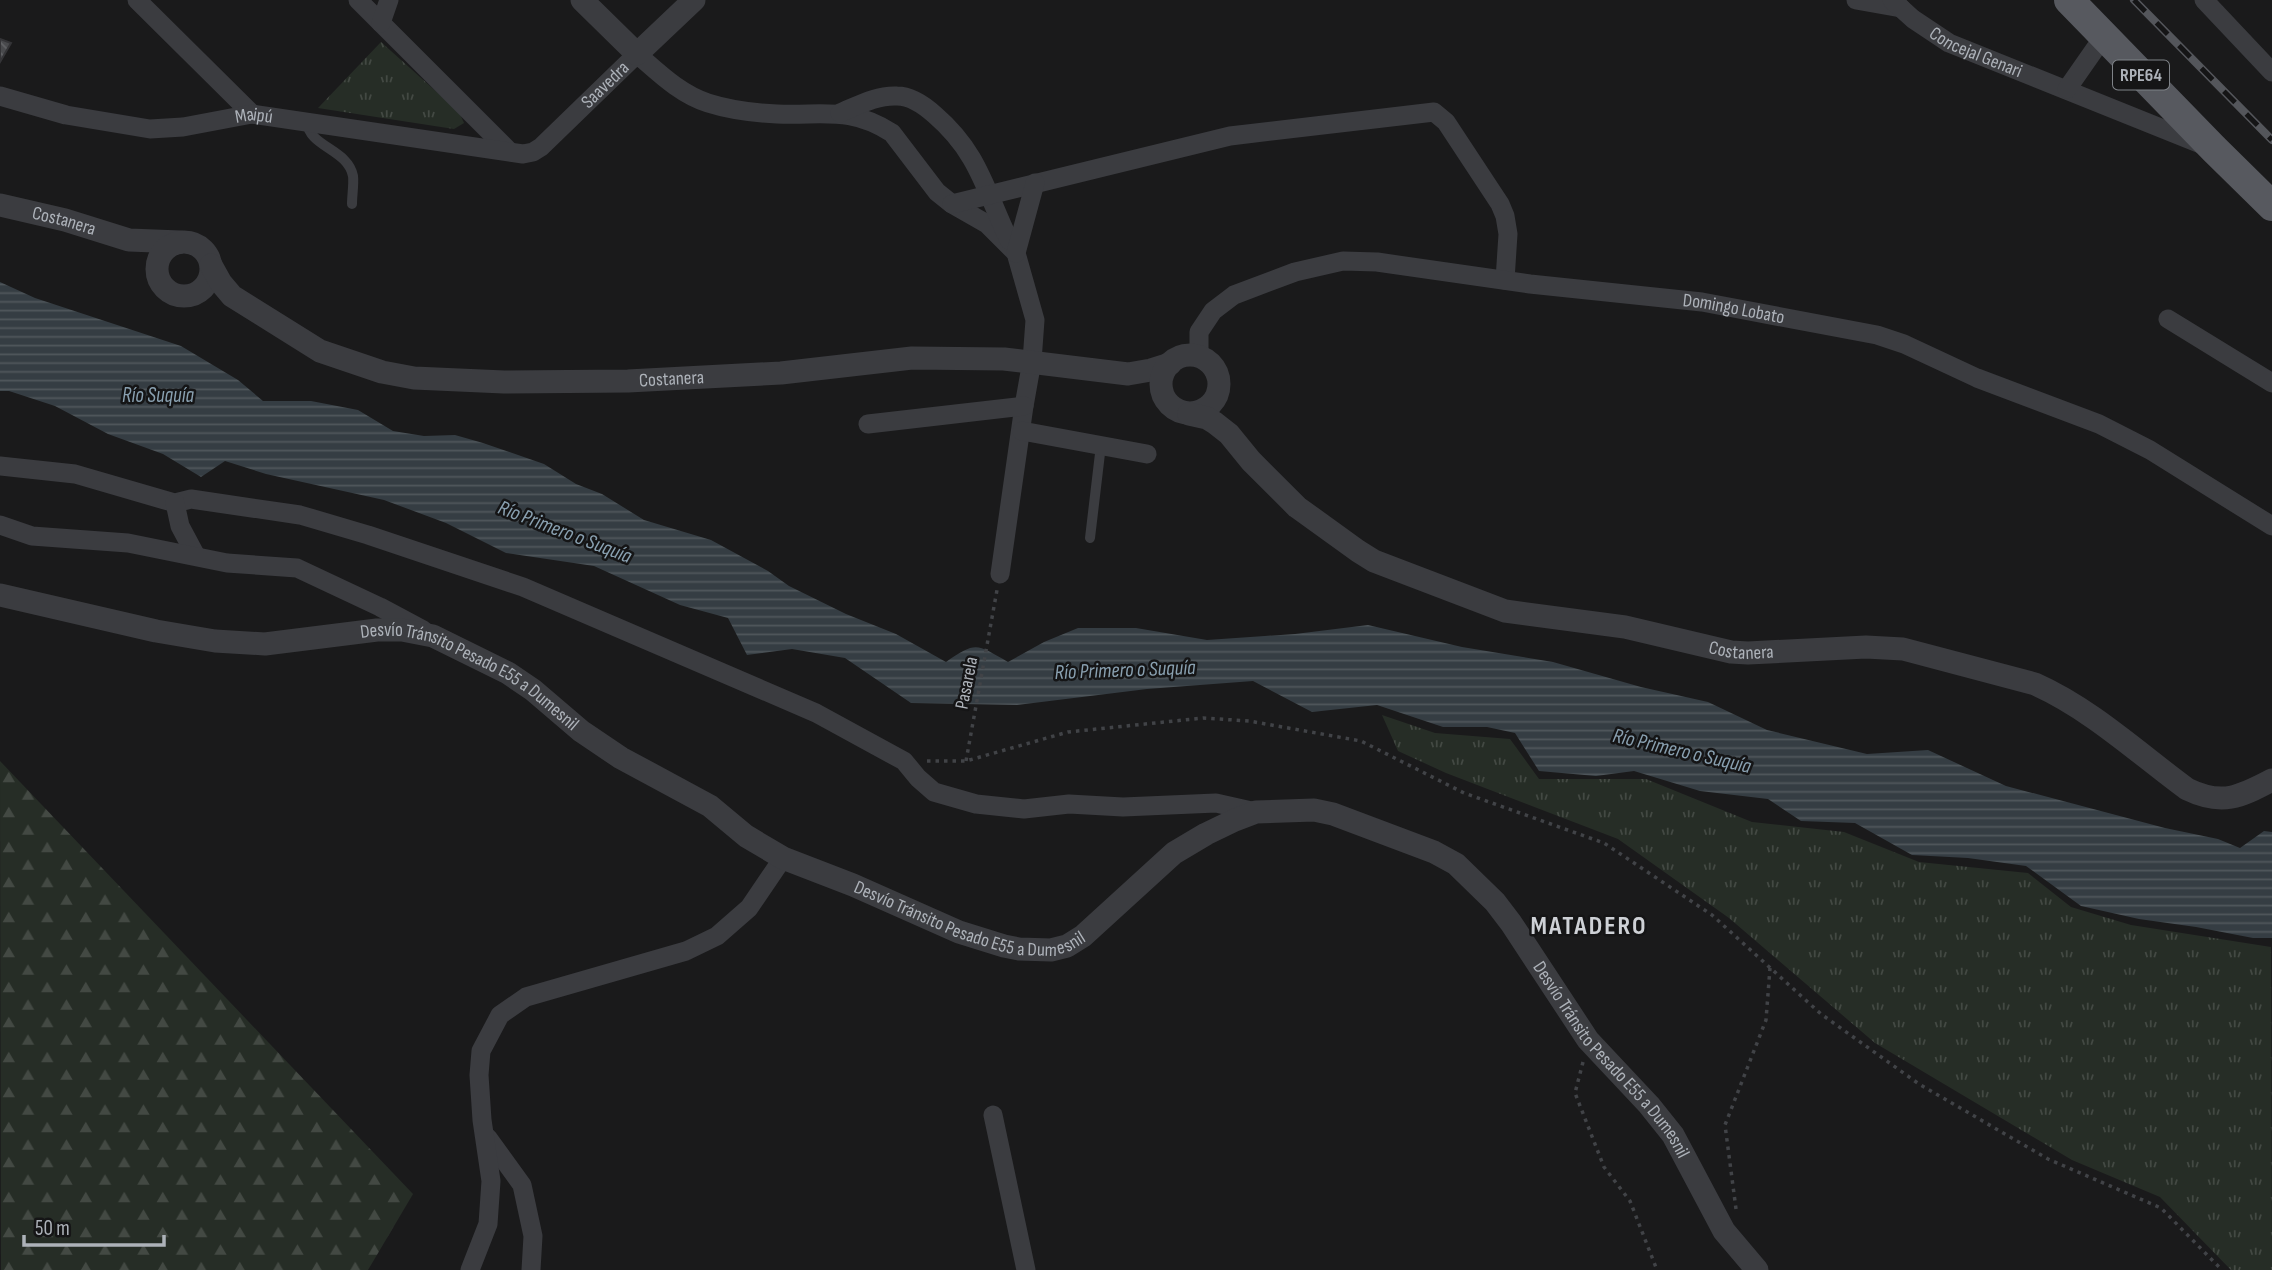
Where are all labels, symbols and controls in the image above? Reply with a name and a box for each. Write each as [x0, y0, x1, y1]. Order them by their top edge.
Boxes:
street label: Concejal Genari [1925, 22, 2026, 83]
street label: Saavedra [576, 56, 634, 113]
road number: RPE64 [2113, 60, 2169, 90]
street label: Maipú [233, 102, 274, 128]
street label: Costanera [30, 201, 99, 240]
street label: Domingo Lobato [1682, 289, 1787, 329]
street label: Costanera [638, 366, 705, 392]
water label: Río Suquía [122, 383, 195, 408]
water label: Río Primero o Suquía [495, 495, 636, 569]
street label: Desvío Tránsito Pesado E55 a Dumesnil [359, 619, 583, 735]
street label: Costanera [1707, 636, 1774, 665]
street label: Pasarela [951, 655, 983, 711]
water label: Río Primero o Suquía [1054, 655, 1196, 685]
water label: Río Primero o Suquía [1610, 723, 1754, 779]
street label: Desvío Tránsito Pesado E55 a Dumesnil [850, 875, 1089, 962]
district label: MATADERO [1531, 911, 1647, 942]
street label: Desvío Tránsito Pesado E55 a Dumesnil [1528, 957, 1695, 1162]
scale bar [24, 1204, 164, 1248]
text: 50 m [35, 1216, 70, 1241]

